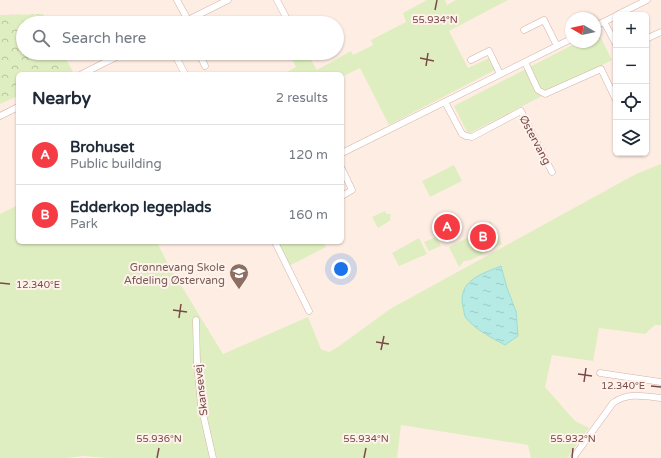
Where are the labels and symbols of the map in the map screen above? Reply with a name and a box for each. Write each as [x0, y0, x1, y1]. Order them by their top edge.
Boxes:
north arrow [565, 12, 601, 48]
text: 55.934°N [412, 14, 458, 26]
street label: Østervang [517, 113, 553, 167]
pin: A [434, 212, 460, 242]
pin: B [470, 222, 496, 252]
your location [331, 259, 351, 279]
place label: Grønnevang Skole Afdeling Østervang [124, 261, 225, 287]
school or university icon: Grønnevang Skole Afdeling Østervang [228, 262, 250, 290]
text: 12.340°E [16, 279, 60, 291]
street label: Skansevej [191, 363, 211, 416]
text: 12.340°E [601, 380, 645, 392]
text: 55.936°N [136, 433, 182, 445]
text: 55.934°N [343, 433, 389, 445]
text: 55.932°N [550, 433, 596, 445]

